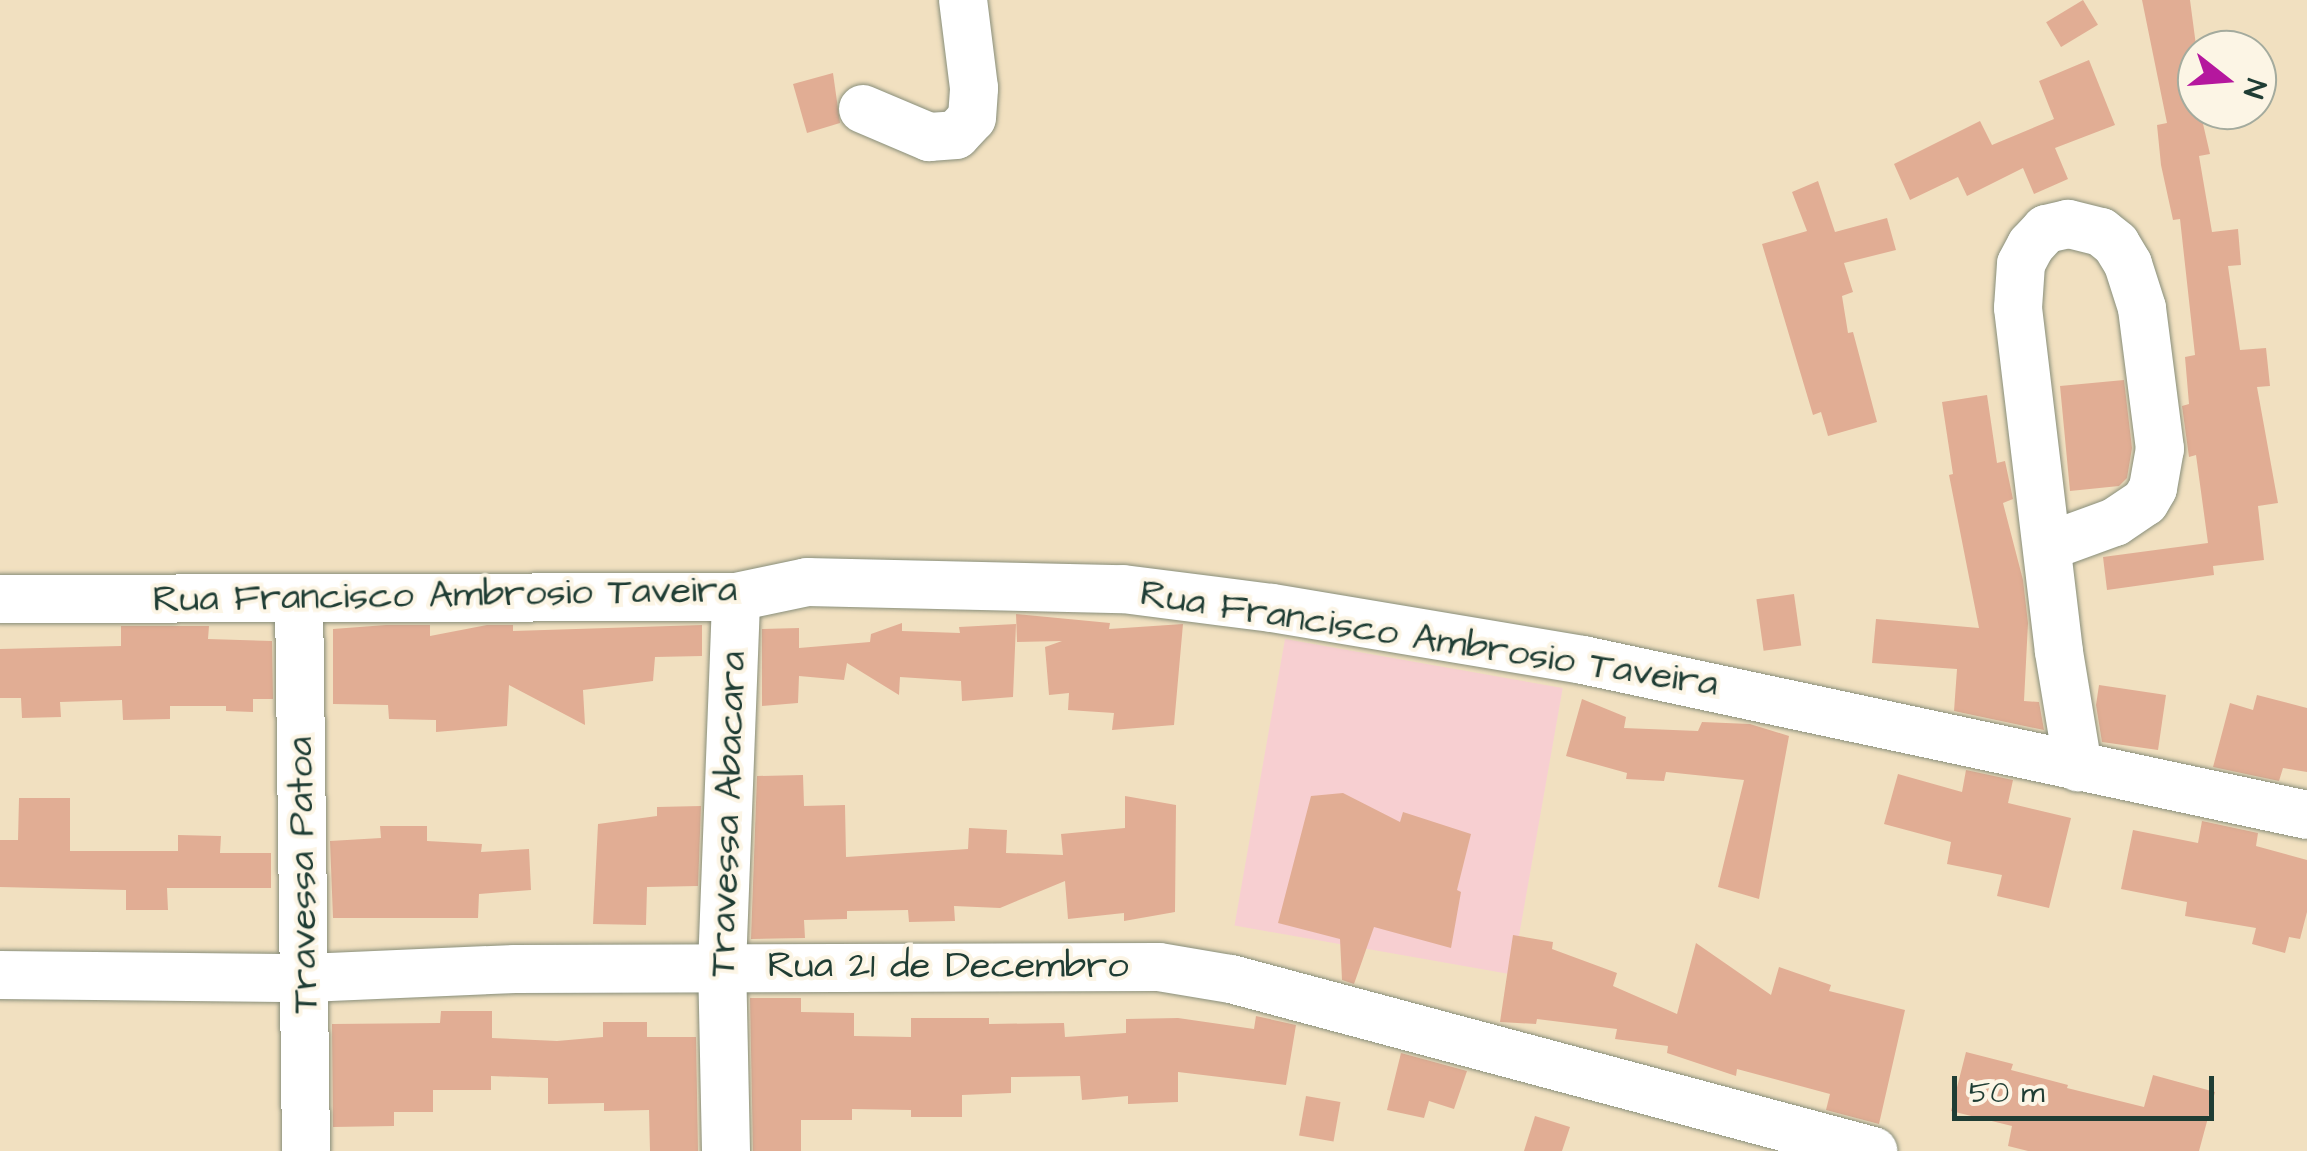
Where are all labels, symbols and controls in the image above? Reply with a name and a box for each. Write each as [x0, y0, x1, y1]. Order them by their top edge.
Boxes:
north arrow [2177, 30, 2277, 130]
text: N [2233, 74, 2275, 102]
street label: Rua Francisco Ambrosio Taveira [152, 568, 738, 624]
street label: Rua Francisco Ambrosio Taveira [1137, 572, 1721, 708]
street label: Travessa Abacara [701, 650, 757, 978]
street label: Travessa Patoa [279, 736, 329, 1014]
street label: Rua 21 de Decembro [767, 944, 1129, 990]
scale bar [1957, 1056, 2220, 1118]
text: 50 m [1969, 1072, 2045, 1114]

